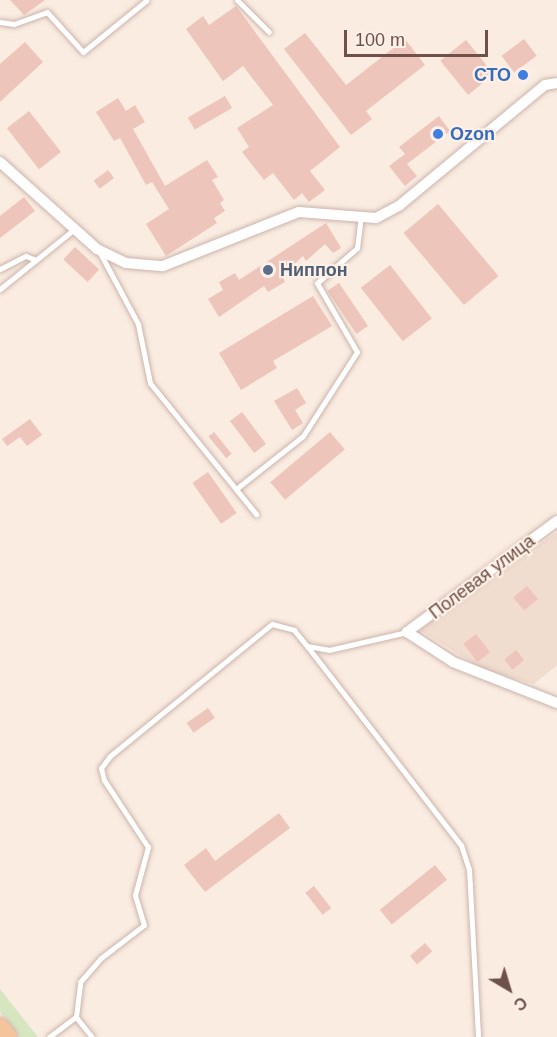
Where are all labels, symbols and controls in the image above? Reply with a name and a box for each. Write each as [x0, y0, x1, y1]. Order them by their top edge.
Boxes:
scale bar [347, 18, 491, 56]
text: 100 m [355, 30, 405, 50]
place label: СТО [474, 64, 511, 86]
marker: СТО [516, 68, 530, 82]
place label: Ozon [450, 123, 495, 145]
marker: Ozon [431, 127, 445, 141]
place label: Ниппон [280, 259, 348, 281]
marker: Ниппон [261, 263, 275, 277]
street label: Полевая улица [425, 530, 539, 624]
north arrow [479, 959, 539, 1019]
text: С [511, 993, 530, 1014]

